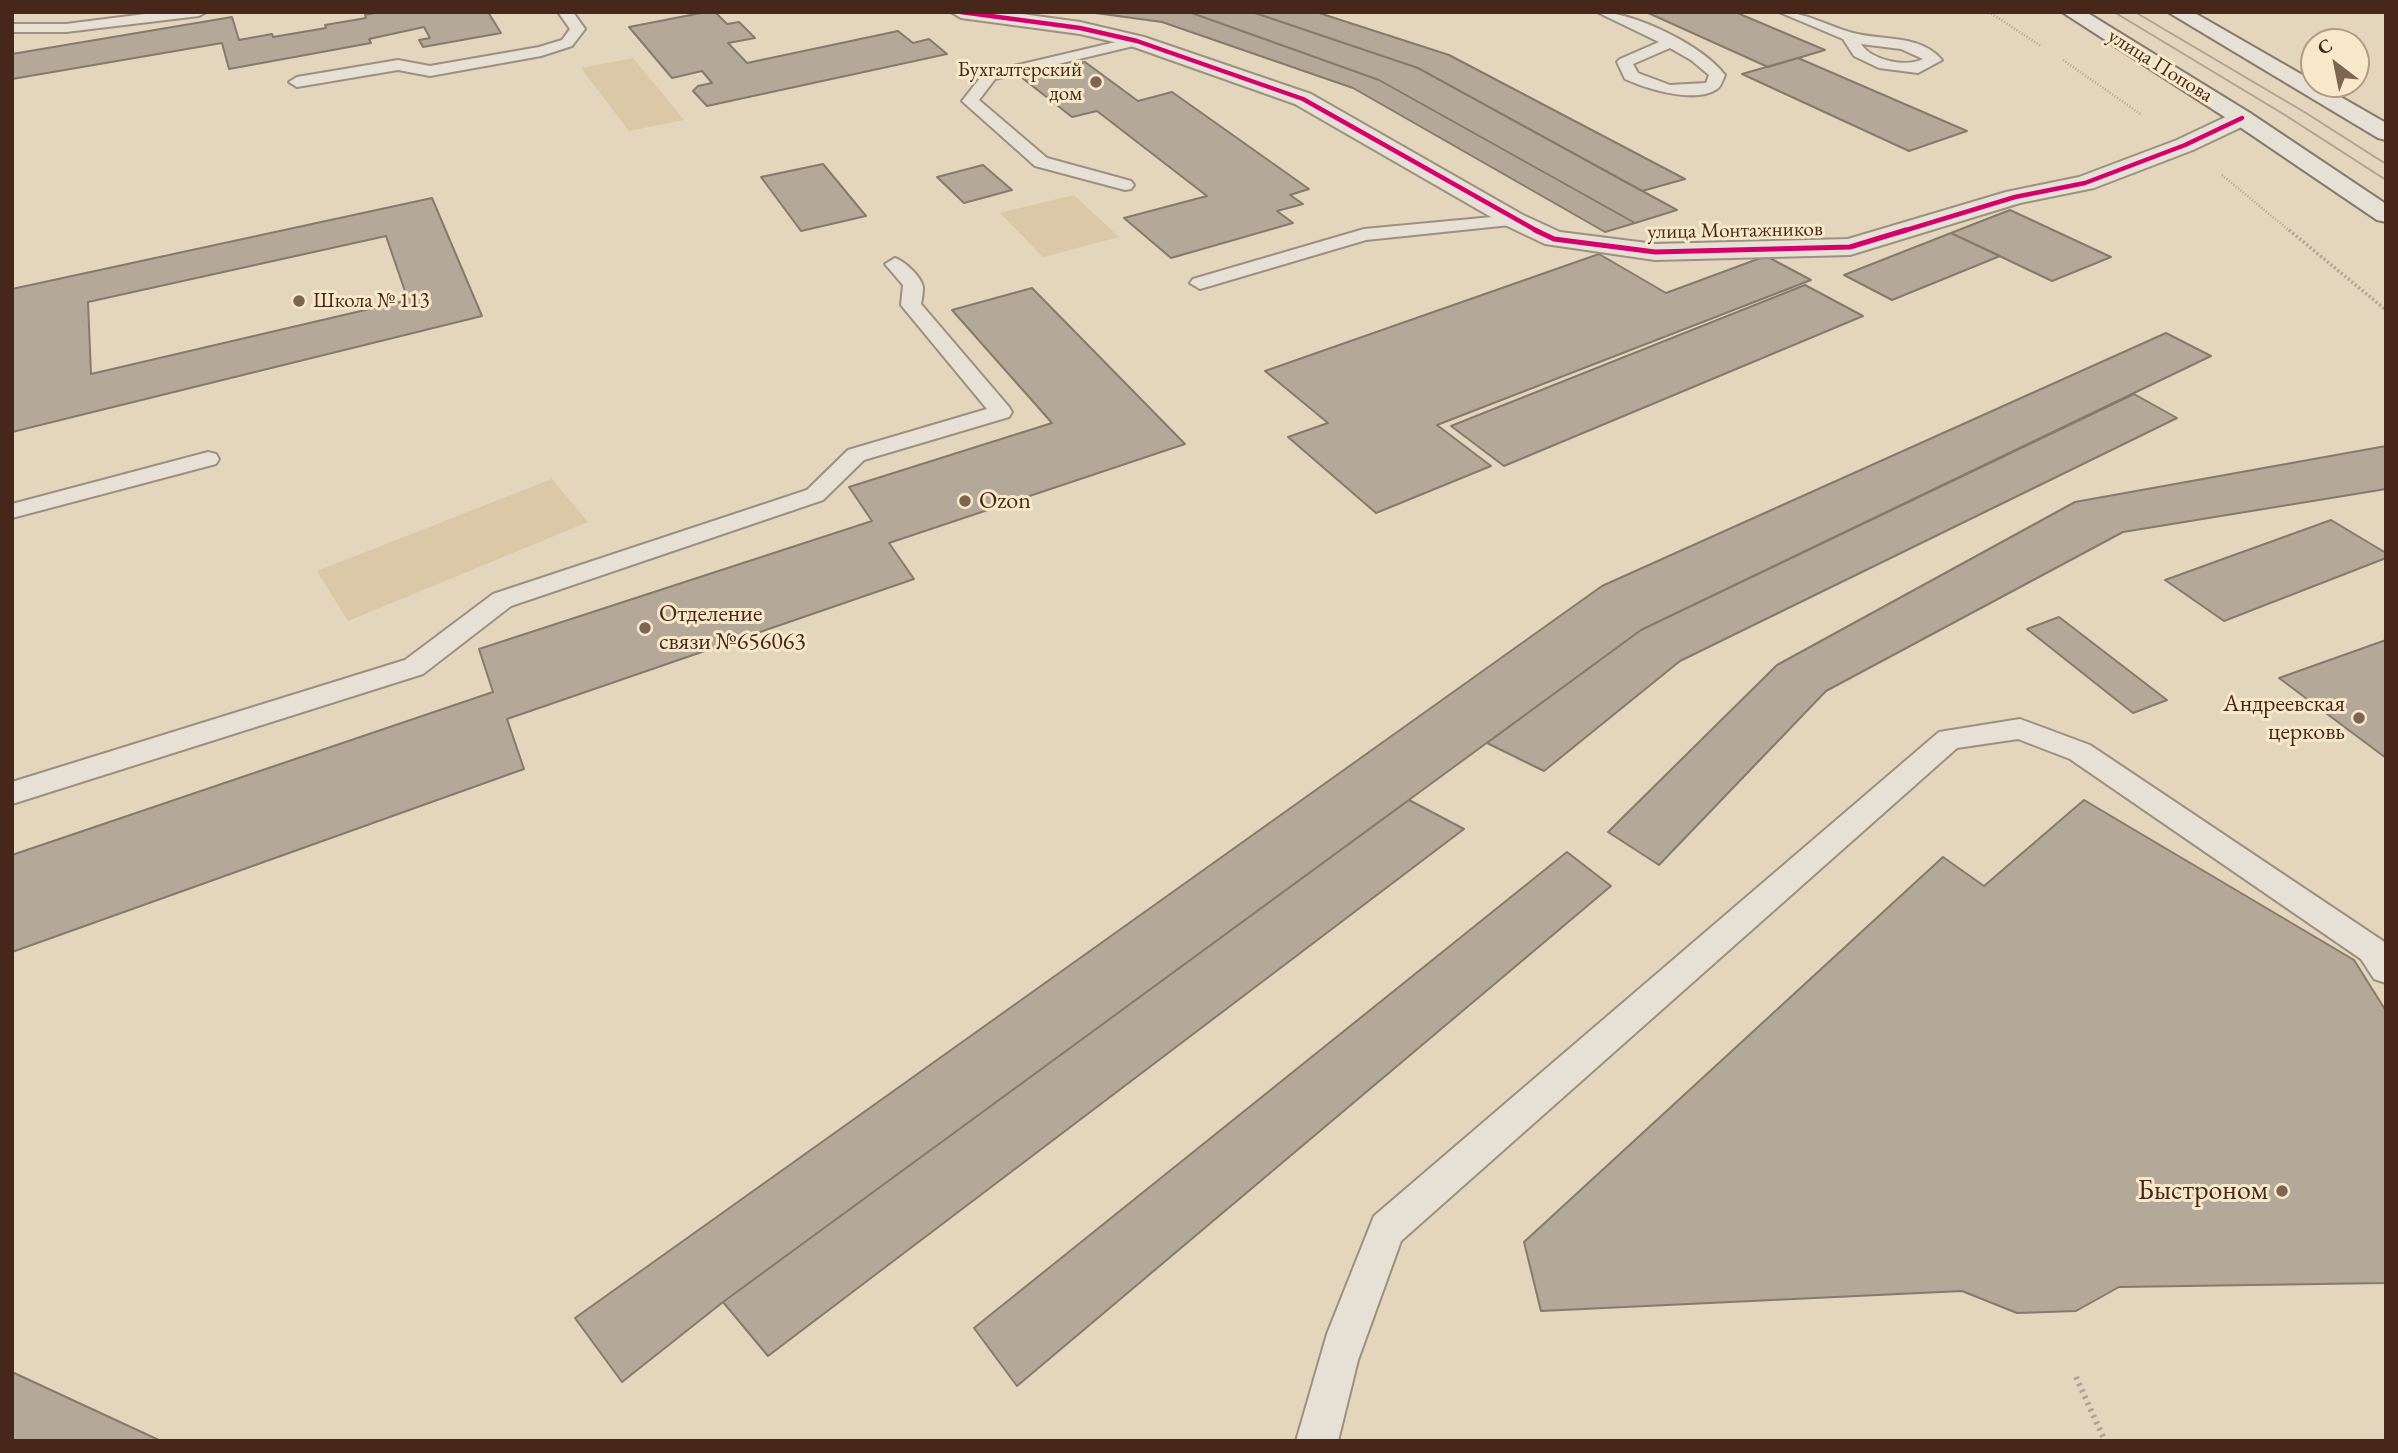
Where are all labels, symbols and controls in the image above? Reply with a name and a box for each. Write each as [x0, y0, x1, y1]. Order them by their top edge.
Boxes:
street label: улица Попова [2103, 24, 2217, 108]
north arrow [2300, 28, 2370, 98]
text: С [2312, 32, 2337, 61]
place label: Бухгалтерский дом [957, 57, 1082, 107]
marker: Бухгалтерский дом [1088, 74, 1104, 90]
street label: улица Монтажников [1647, 217, 1823, 245]
place label: Школа № 113 [313, 288, 430, 314]
marker: Школа № 113 [291, 293, 307, 309]
place label: Ozon [979, 487, 1031, 515]
marker: Ozon [957, 493, 973, 509]
place label: Отделение связи №656063 [659, 600, 806, 656]
marker: Отделение связи №656063 [637, 620, 653, 636]
place label: Андреевская церковь [2223, 690, 2345, 746]
marker: Андреевская церковь [2351, 710, 2367, 726]
place label: Быстроном [2138, 1174, 2268, 1208]
marker: Быстроном [2274, 1183, 2290, 1199]

